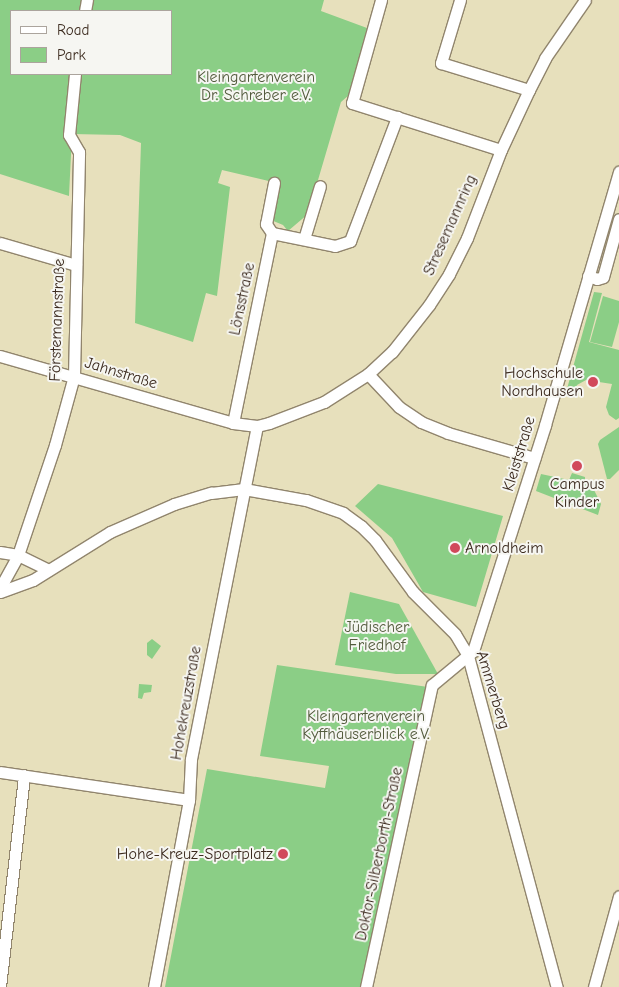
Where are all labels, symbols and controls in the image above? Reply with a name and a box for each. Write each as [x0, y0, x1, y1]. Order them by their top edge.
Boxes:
legend [10, 10, 172, 75]
text: Road [57, 21, 89, 39]
text: Park [57, 46, 86, 64]
park label: Kleingartenverein Dr. Schreber e.V. [197, 67, 315, 105]
street label: Stresemannring [419, 171, 481, 279]
street label: Förstemannstraße [45, 258, 69, 382]
street label: Lönsstraße [225, 261, 259, 337]
street label: Jahnstraße [82, 353, 160, 393]
place label: Hochschule Nordhausen [501, 363, 583, 401]
marker: Hochschule Nordhausen [587, 376, 599, 388]
street label: Kleiststraße [499, 414, 539, 494]
marker: Campus Kinder [571, 460, 583, 472]
place label: Campus Kinder [550, 474, 604, 512]
place label: Arnoldheim [465, 538, 543, 558]
marker: Arnoldheim [449, 542, 461, 554]
park label: Jüdischer Friedhof [345, 617, 409, 655]
street label: Hohekreuzstraße [167, 644, 205, 762]
street label: Ammerberg [472, 648, 514, 732]
park label: Kleingartenverein Kyffhäuserblick e.V. [302, 706, 430, 744]
street label: Doktor-Silberborth-Straße [351, 765, 407, 943]
place label: Hohe-Kreuz-Sportplatz [117, 844, 273, 864]
marker: Hohe-Kreuz-Sportplatz [277, 848, 289, 860]

